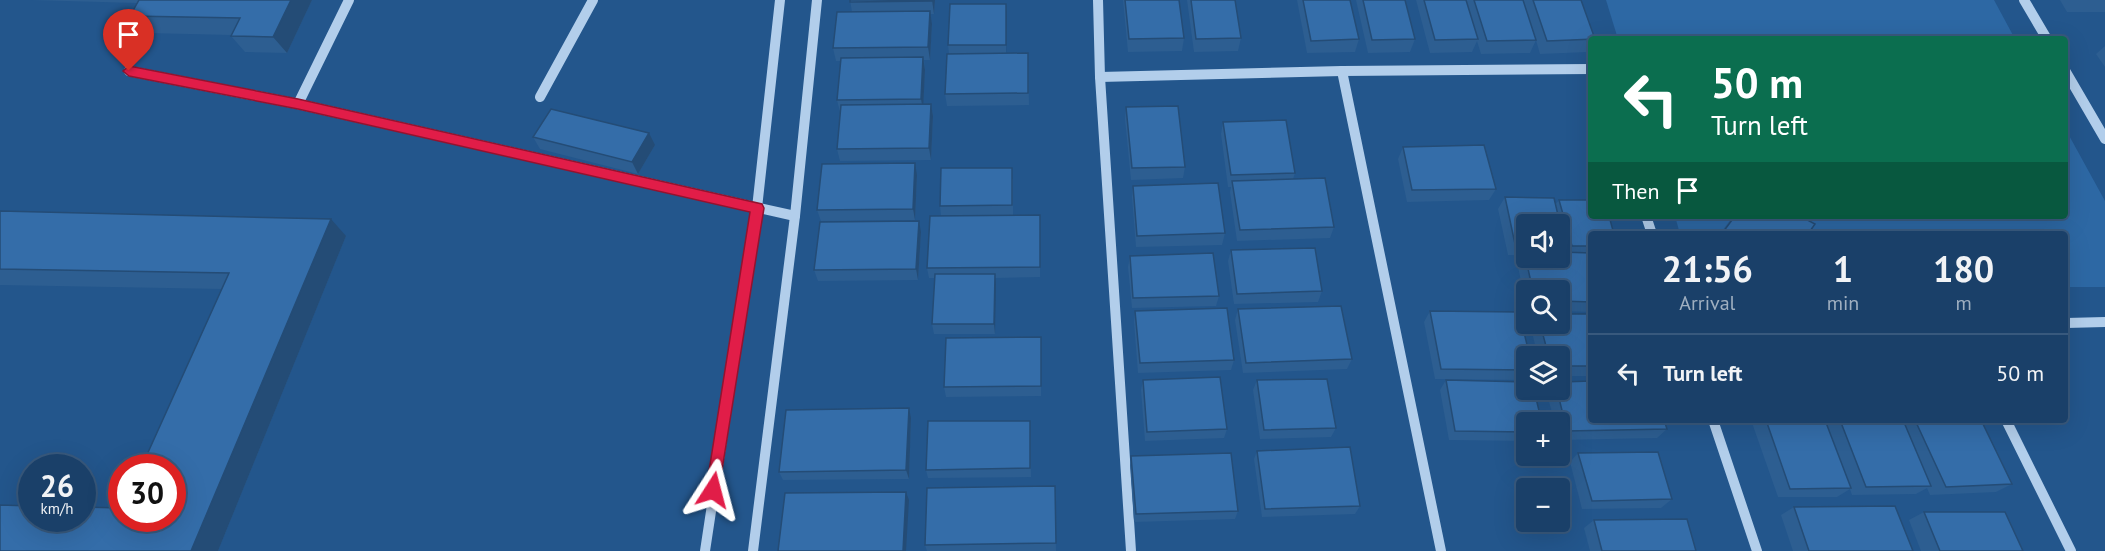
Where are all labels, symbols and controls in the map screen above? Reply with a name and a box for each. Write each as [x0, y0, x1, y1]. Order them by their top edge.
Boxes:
pin [103, 9, 154, 71]
icon: arrive [112, 18, 145, 51]
text: 50 m [1711, 55, 1803, 110]
icon: left [1612, 60, 1690, 138]
text: Turn left [1711, 108, 1808, 142]
icon: arrive [1671, 174, 1704, 207]
text: Then [1612, 177, 1659, 205]
map controls [1516, 214, 1570, 532]
button: sound [1516, 214, 1570, 268]
text: 21:56 [1662, 245, 1753, 292]
text: 1 [1833, 245, 1853, 292]
text: 180 [1933, 245, 1994, 292]
button: search [1516, 280, 1570, 334]
text: Arrival [1679, 290, 1735, 316]
text: min [1827, 290, 1859, 316]
text: m [1956, 290, 1972, 316]
button: layers [1516, 346, 1570, 400]
icon: left [1612, 357, 1645, 390]
text: Turn left [1663, 359, 1743, 387]
text: 50 m [1996, 359, 2044, 387]
button: + [1516, 412, 1570, 466]
speed limit sign: 30 [108, 454, 186, 532]
position arrow [681, 458, 745, 522]
text: 26 [40, 466, 74, 505]
button: − [1516, 478, 1570, 532]
text: km/h [41, 499, 73, 518]

